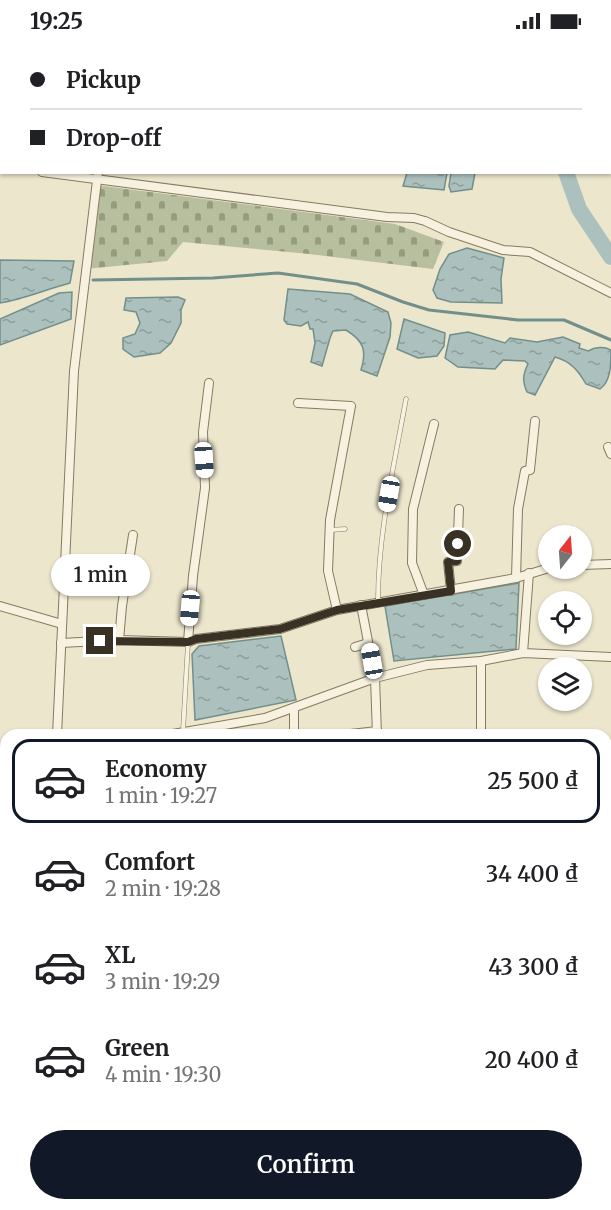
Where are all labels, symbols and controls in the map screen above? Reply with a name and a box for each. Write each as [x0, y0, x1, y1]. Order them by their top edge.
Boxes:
text: 19:25 [30, 7, 83, 35]
text: Pickup [66, 66, 141, 94]
text: Drop-off [66, 124, 161, 152]
car [194, 441, 214, 479]
car [377, 475, 401, 513]
north arrow [538, 525, 592, 579]
map controls [538, 525, 592, 711]
route start [444, 530, 471, 557]
callout: 1 min [51, 554, 150, 596]
text: 1 min [74, 562, 127, 587]
car [179, 589, 201, 627]
button: locate [538, 591, 592, 645]
route end [86, 627, 113, 654]
car [360, 642, 384, 680]
button: layers [538, 657, 592, 711]
icon: car [33, 754, 87, 808]
text: Economy [105, 755, 206, 783]
text: 25 500 ₫ [487, 767, 579, 795]
text: 1 min · 19:27 [105, 783, 217, 808]
icon: car [33, 847, 87, 901]
text: Comfort [105, 848, 195, 876]
text: 34 400 ₫ [486, 860, 579, 888]
text: 2 min · 19:28 [105, 876, 221, 901]
icon: car [33, 940, 87, 994]
text: XL [105, 941, 135, 969]
text: 43 300 ₫ [488, 953, 579, 981]
text: 3 min · 19:29 [105, 969, 220, 994]
icon: car [33, 1033, 87, 1087]
text: Green [105, 1034, 169, 1062]
text: 20 400 ₫ [485, 1046, 579, 1074]
text: 4 min · 19:30 [105, 1062, 222, 1087]
button: Confirm [30, 1130, 582, 1199]

